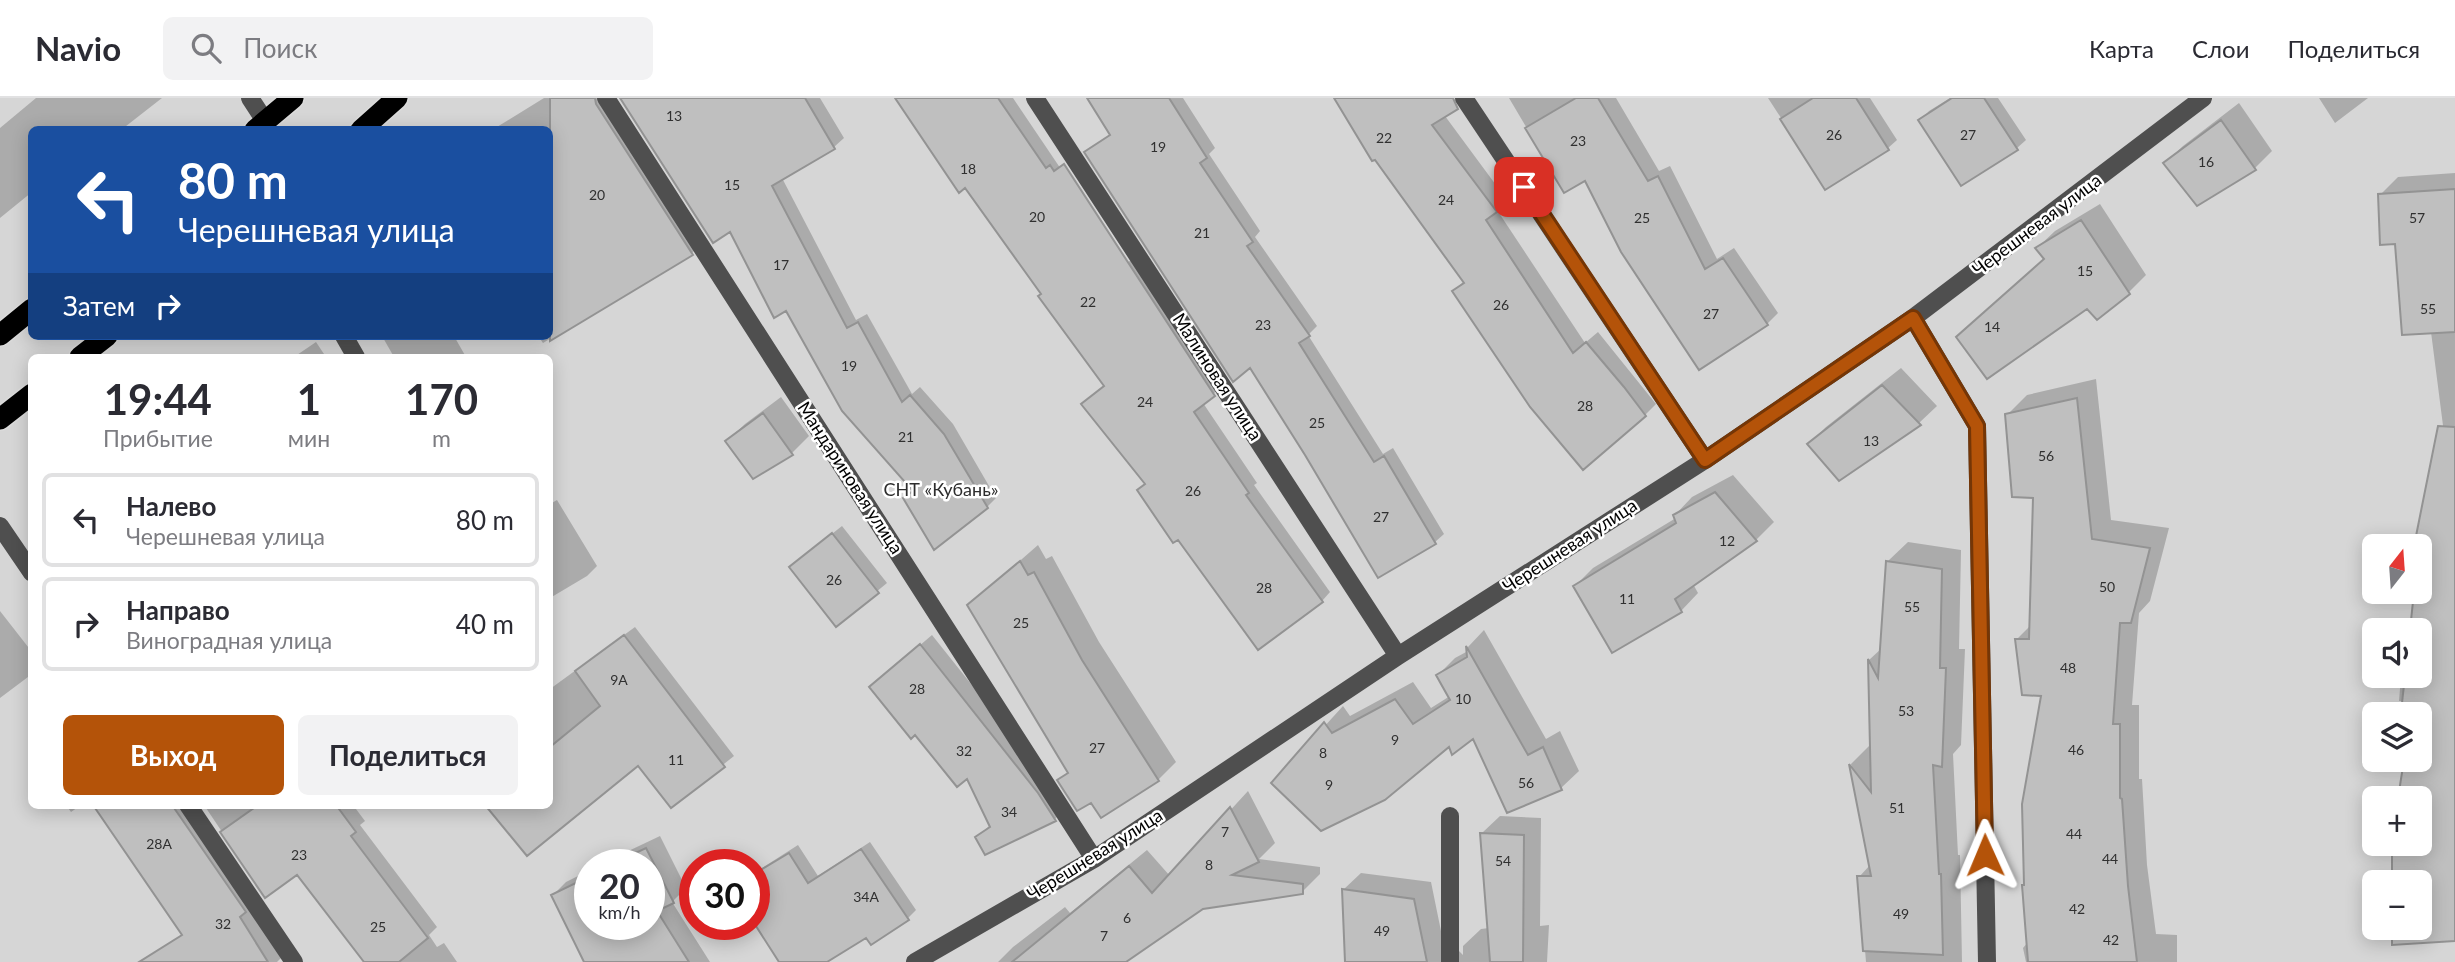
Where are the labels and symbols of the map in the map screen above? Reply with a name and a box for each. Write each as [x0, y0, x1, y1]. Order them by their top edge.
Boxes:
house number: 13 [666, 107, 682, 124]
house number: 26 [1826, 126, 1842, 143]
house number: 27 [1960, 126, 1976, 143]
house number: 22 [1376, 129, 1392, 146]
house number: 23 [1570, 132, 1586, 149]
house number: 19 [1150, 138, 1166, 155]
house number: 16 [2198, 153, 2214, 170]
pin [1494, 157, 1554, 217]
house number: 18 [960, 160, 976, 177]
street label: Черешневая улица [1968, 169, 2105, 280]
house number: 15 [724, 176, 740, 193]
house number: 20 [589, 186, 605, 203]
house number: 24 [1438, 191, 1454, 208]
house number: 20 [1029, 208, 1045, 225]
house number: 25 [1634, 209, 1650, 226]
house number: 57 [2409, 209, 2425, 226]
house number: 21 [1194, 224, 1210, 241]
house number: 17 [773, 256, 789, 273]
house number: 15 [2077, 262, 2093, 279]
house number: 22 [1080, 293, 1096, 310]
house number: 26 [1493, 296, 1509, 313]
house number: 55 [2420, 300, 2436, 317]
house number: 27 [1703, 305, 1719, 322]
street label: Малиновая улица [1169, 309, 1267, 444]
house number: 23 [1255, 316, 1271, 333]
house number: 14 [1984, 318, 2000, 335]
house number: 19 [841, 357, 857, 374]
house number: 24 [1137, 393, 1153, 410]
street label: Мандариновая улица [793, 397, 908, 558]
house number: 28 [1577, 397, 1593, 414]
house number: 25 [1309, 414, 1325, 431]
house number: 21 [898, 428, 914, 445]
house number: 13 [1863, 432, 1879, 449]
house number: 56 [2038, 447, 2054, 464]
park label: СНТ «Кубань» [883, 478, 999, 500]
house number: 26 [1185, 482, 1201, 499]
street label: Черешневая улица [1498, 494, 1641, 597]
house number: 27 [1373, 508, 1389, 525]
house number: 12 [1719, 532, 1735, 549]
north arrow [2362, 534, 2432, 604]
house number: 26 [826, 571, 842, 588]
house number: 50 [2099, 578, 2115, 595]
house number: 28 [1256, 579, 1272, 596]
house number: 11 [1619, 590, 1635, 607]
house number: 55 [1904, 598, 1920, 615]
house number: 25 [1013, 614, 1029, 631]
house number: 48 [2060, 659, 2076, 676]
house number: 9А [610, 671, 628, 688]
house number: 28 [909, 680, 925, 697]
house number: 10 [1455, 690, 1471, 707]
house number: 53 [1898, 702, 1914, 719]
house number: 9 [1391, 731, 1399, 748]
house number: 27 [1089, 739, 1105, 756]
house number: 46 [2068, 741, 2084, 758]
house number: 32 [956, 742, 972, 759]
house number: 8 [1319, 744, 1327, 761]
house number: 11 [668, 751, 684, 768]
house number: 56 [1518, 774, 1534, 791]
house number: 9 [1325, 776, 1333, 793]
house number: 51 [1889, 799, 1905, 816]
house number: 34 [1001, 803, 1017, 820]
street label: Черешневая улица [1023, 804, 1166, 905]
position arrow [1948, 818, 2022, 892]
house number: 7 [1221, 823, 1229, 840]
house number: 44 [2066, 825, 2082, 842]
house number: 28А [146, 835, 172, 852]
house number: 23 [291, 846, 307, 863]
speed limit sign: 30 [679, 849, 770, 940]
house number: 44 [2102, 850, 2118, 867]
house number: 54 [1495, 852, 1511, 869]
house number: 8 [1205, 856, 1213, 873]
house number: 34А [853, 888, 879, 905]
house number: 42 [2069, 900, 2085, 917]
house number: 49 [1893, 905, 1909, 922]
house number: 6 [1123, 909, 1131, 926]
house number: 32 [215, 915, 231, 932]
house number: 25 [370, 918, 386, 935]
house number: 49 [1374, 922, 1390, 939]
house number: 7 [1100, 927, 1108, 944]
house number: 42 [2103, 931, 2119, 948]

